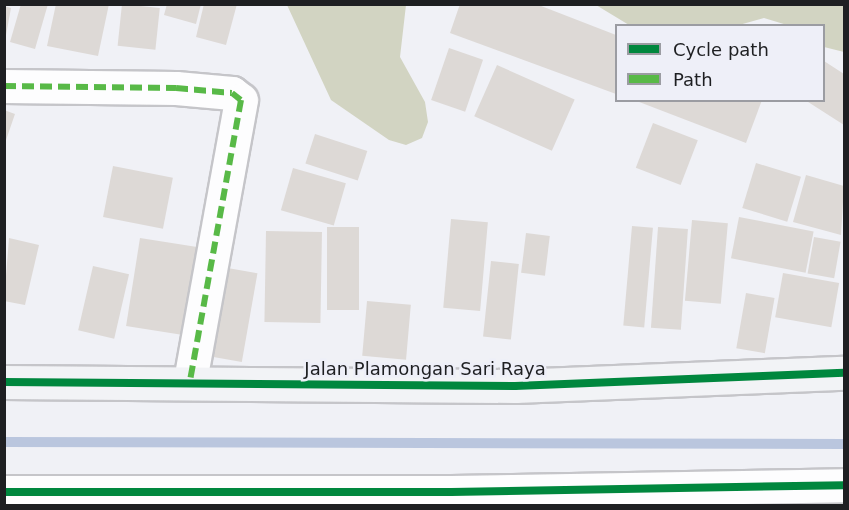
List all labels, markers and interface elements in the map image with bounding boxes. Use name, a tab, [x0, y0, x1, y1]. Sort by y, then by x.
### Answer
legend	[615, 24, 825, 102]
text: Cycle path	[673, 39, 769, 60]
text: Path	[673, 69, 713, 90]
street label: Jalan Plamongan Sari Raya	[304, 358, 546, 380]

